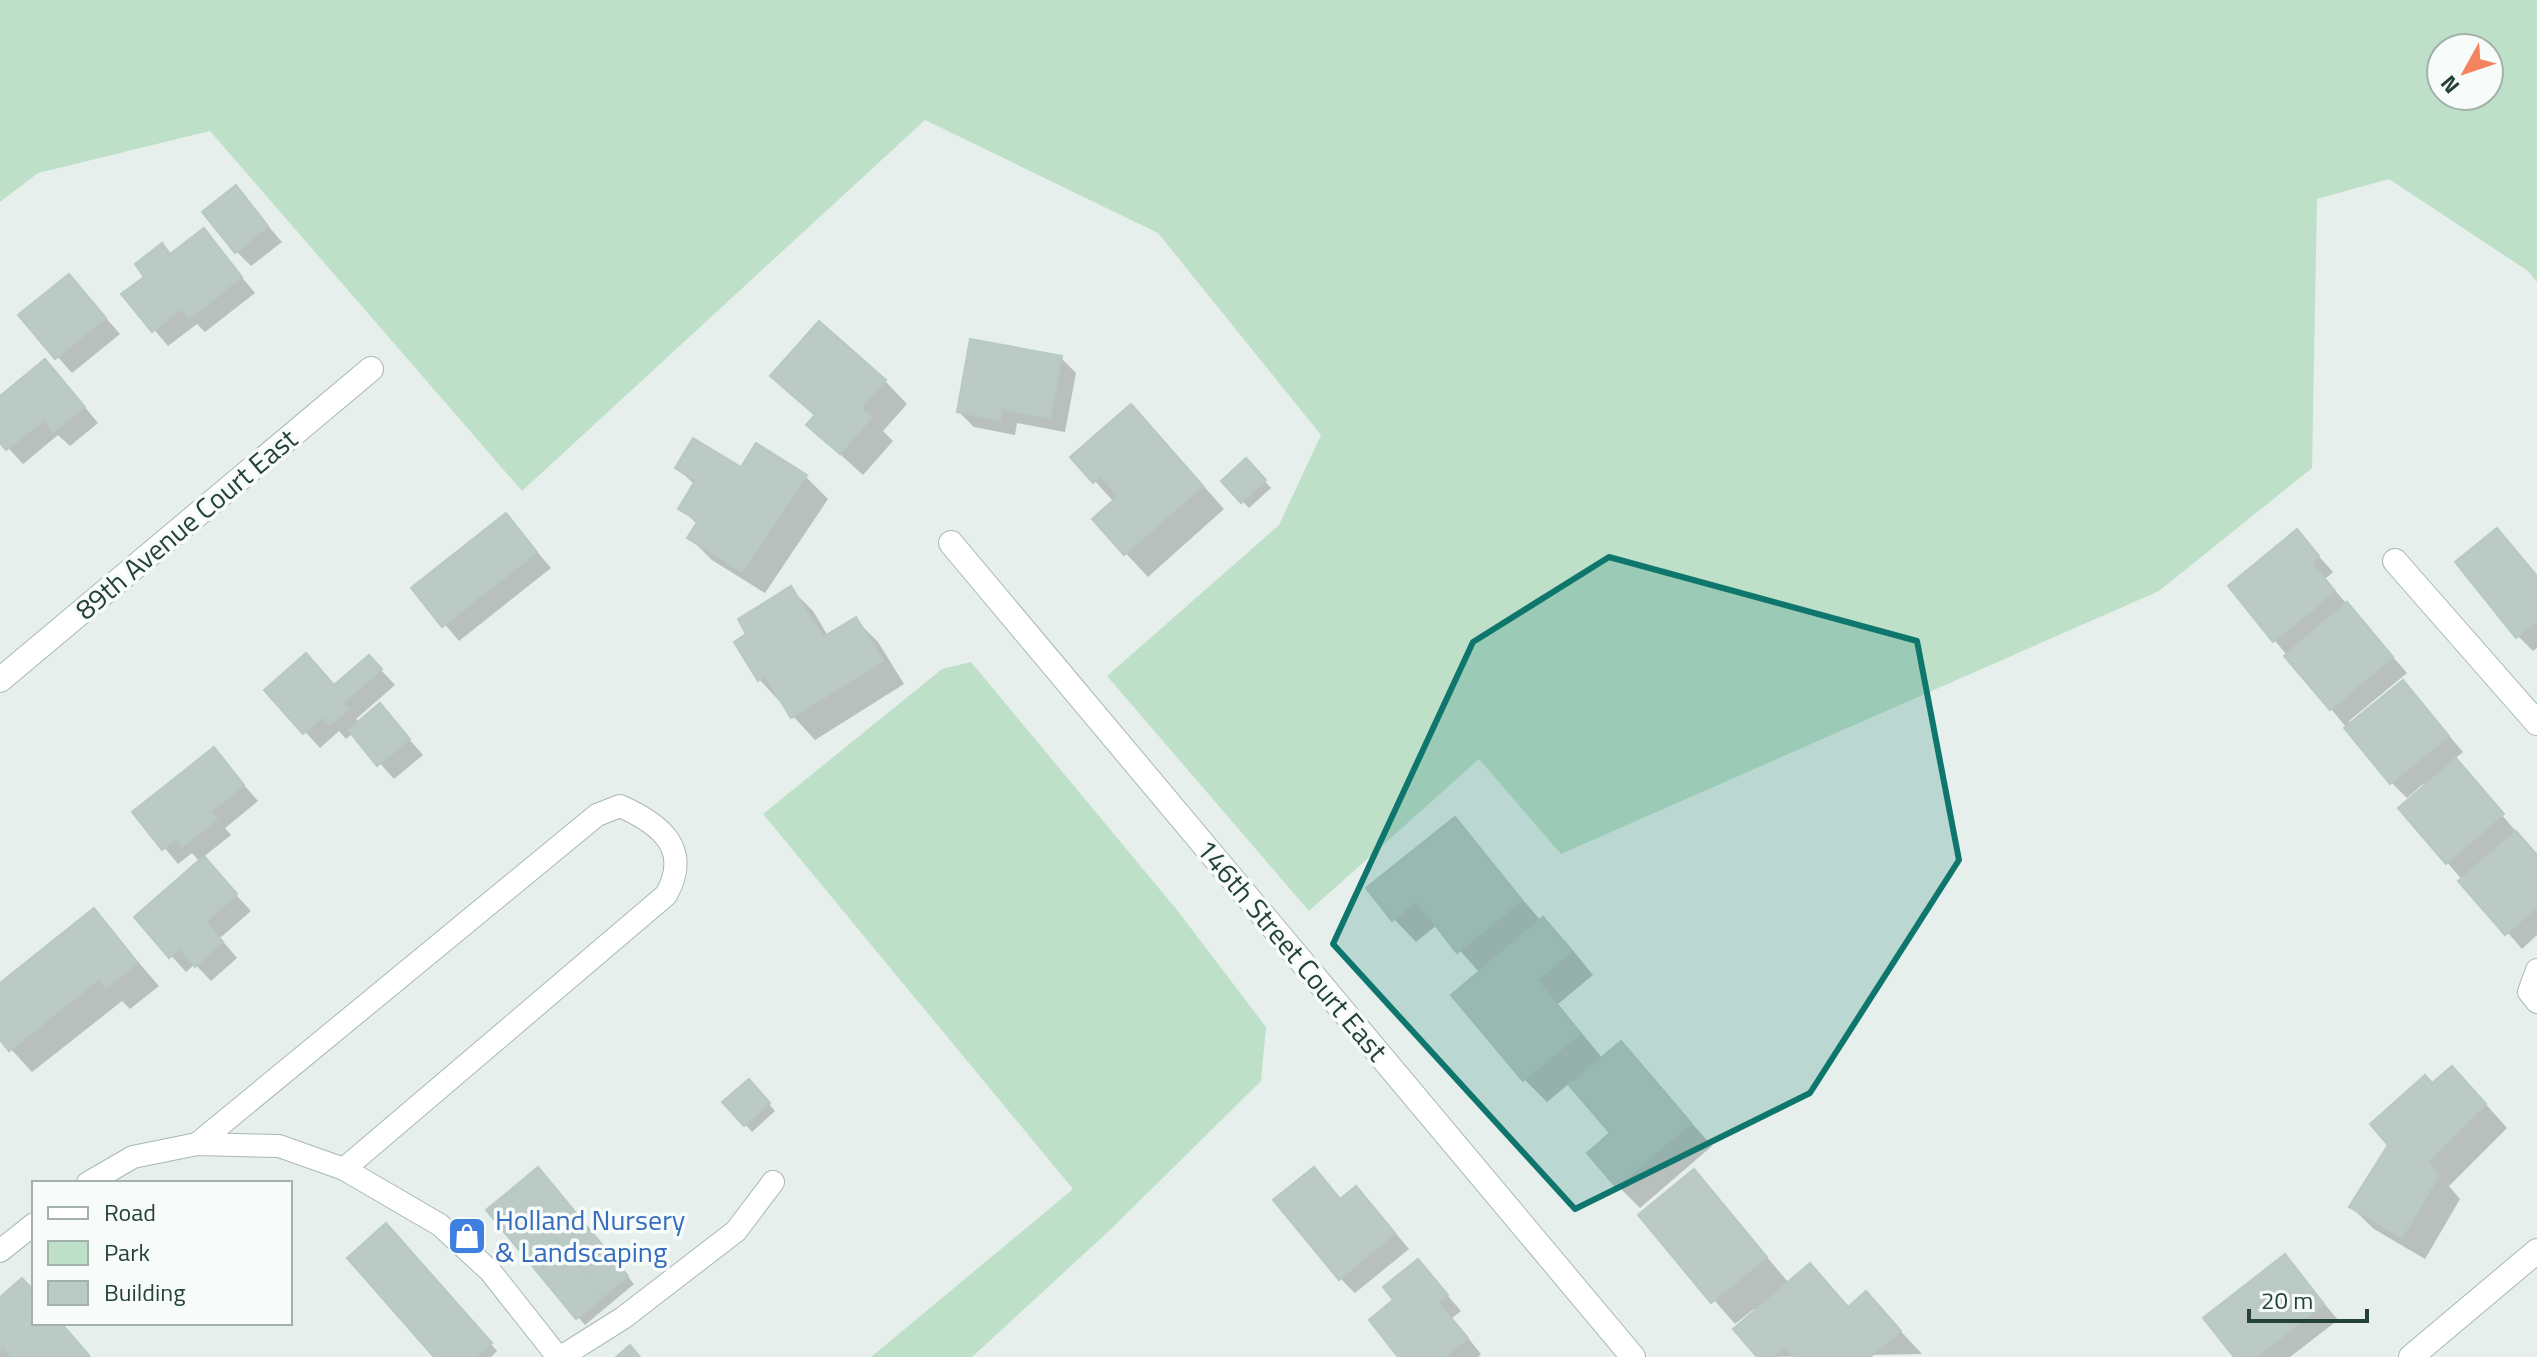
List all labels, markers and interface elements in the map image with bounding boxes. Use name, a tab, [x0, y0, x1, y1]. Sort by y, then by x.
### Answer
north arrow	[2425, 32, 2505, 112]
text: N	[2432, 68, 2468, 102]
street label: 89th Avenue Court East	[65, 417, 306, 630]
street label: 146th Street Court East	[1186, 829, 1399, 1071]
legend	[32, 1181, 292, 1325]
text: Road	[104, 1194, 156, 1230]
place label: Holland Nursery & Landscaping	[495, 1198, 685, 1273]
shop icon: Holland Nursery & Landscaping	[446, 1215, 488, 1257]
text: Park	[104, 1234, 150, 1270]
scale bar	[2249, 1273, 2367, 1323]
text: Building	[104, 1274, 186, 1310]
text: 20 m	[2261, 1282, 2313, 1318]

